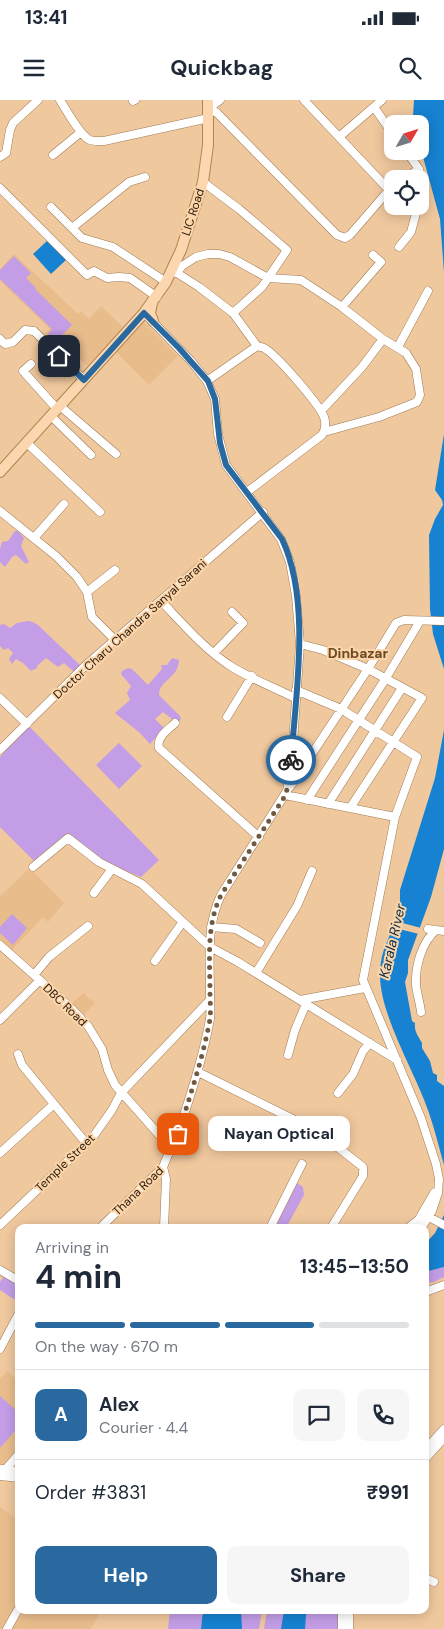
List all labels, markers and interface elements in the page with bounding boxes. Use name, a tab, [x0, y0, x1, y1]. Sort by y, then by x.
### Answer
text: 13:41	[25, 5, 67, 30]
text: Quickbag	[170, 53, 274, 82]
icon: menu	[20, 54, 48, 82]
icon: search	[396, 54, 424, 82]
north arrow	[384, 115, 429, 160]
map controls	[384, 115, 429, 215]
button: locate	[384, 170, 429, 215]
street label: LIC Road	[178, 186, 208, 238]
pin	[38, 335, 80, 377]
icon: home	[45, 342, 73, 370]
street label: Doctor Charu Chandra Sanyal Sarani	[50, 556, 210, 702]
district label: Dinbazar	[328, 644, 389, 662]
courier	[266, 735, 316, 785]
icon: bike	[277, 746, 305, 774]
water label: Karala River	[375, 901, 409, 980]
street label: DBC Road	[40, 980, 90, 1030]
pin	[157, 1113, 199, 1155]
callout: Nayan Optical	[208, 1116, 350, 1152]
icon: bag	[164, 1120, 192, 1148]
text: Nayan Optical	[224, 1123, 334, 1144]
street label: Temple Street	[32, 1130, 99, 1196]
street label: Thana Road	[109, 1163, 167, 1219]
text: Arriving in	[35, 1237, 109, 1258]
text: 13:45–13:50	[300, 1254, 409, 1279]
text: 4 min	[35, 1256, 122, 1298]
text: On the way · 670 m	[35, 1336, 178, 1357]
button: chat	[293, 1389, 345, 1441]
button: phone	[357, 1389, 409, 1441]
text: Alex	[99, 1392, 139, 1417]
text: A	[54, 1402, 68, 1427]
text: Courier · 4.4	[99, 1417, 188, 1438]
text: Order #3831	[35, 1480, 146, 1505]
text: ₹991	[366, 1480, 409, 1505]
button: Help	[35, 1546, 217, 1604]
button: Share	[227, 1546, 409, 1604]

